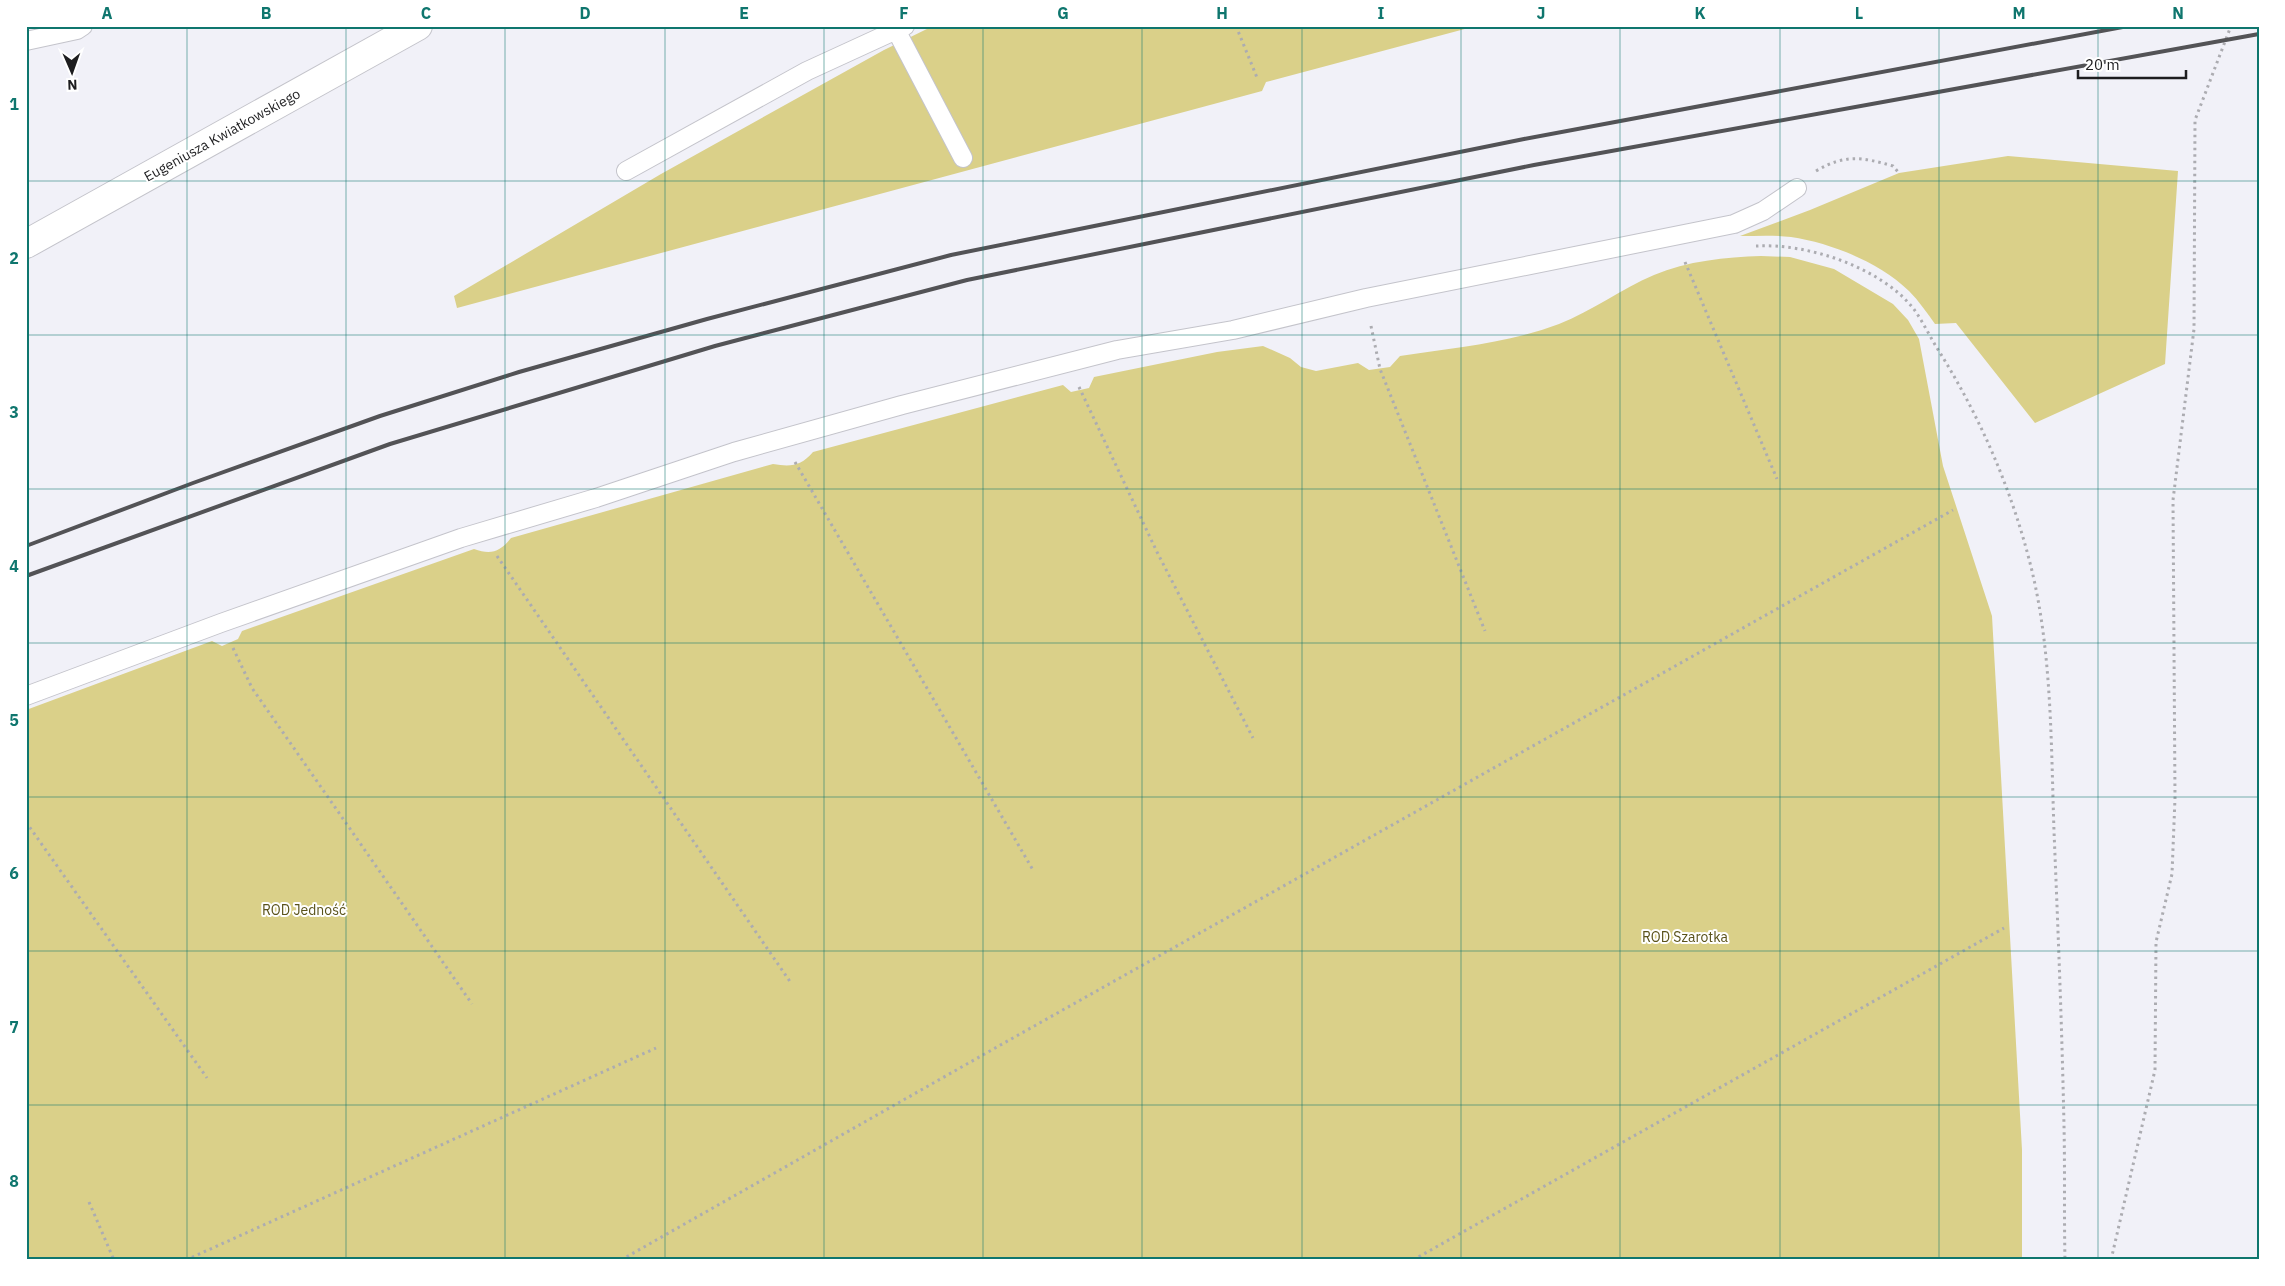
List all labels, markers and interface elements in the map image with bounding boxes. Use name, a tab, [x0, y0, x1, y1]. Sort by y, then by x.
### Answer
text: A	[102, 3, 113, 23]
text: B	[261, 3, 272, 23]
text: C	[421, 3, 431, 23]
text: D	[579, 3, 591, 23]
text: E	[739, 3, 749, 23]
text: F	[899, 3, 909, 23]
text: G	[1057, 3, 1069, 23]
text: H	[1216, 3, 1228, 23]
text: I	[1378, 3, 1385, 23]
text: J	[1537, 3, 1545, 23]
text: K	[1694, 3, 1706, 23]
text: L	[1855, 3, 1863, 23]
text: M	[2012, 3, 2026, 23]
text: N	[2172, 3, 2184, 23]
north arrow	[48, 48, 98, 98]
scale bar	[2078, 48, 2185, 80]
text: 20 m	[2085, 55, 2120, 74]
text: N	[67, 76, 78, 94]
street label: Eugeniusza Kwiatkowskiego	[141, 84, 303, 186]
text: 1	[9, 94, 19, 114]
text: 2	[9, 248, 19, 268]
text: 3	[9, 402, 19, 422]
text: 4	[9, 556, 19, 576]
text: 5	[9, 710, 19, 730]
text: 6	[9, 863, 19, 883]
park label: ROD Jedność	[262, 901, 346, 919]
park label: ROD Szarotka	[1642, 928, 1729, 946]
text: 7	[9, 1017, 19, 1037]
text: 8	[9, 1171, 19, 1191]

